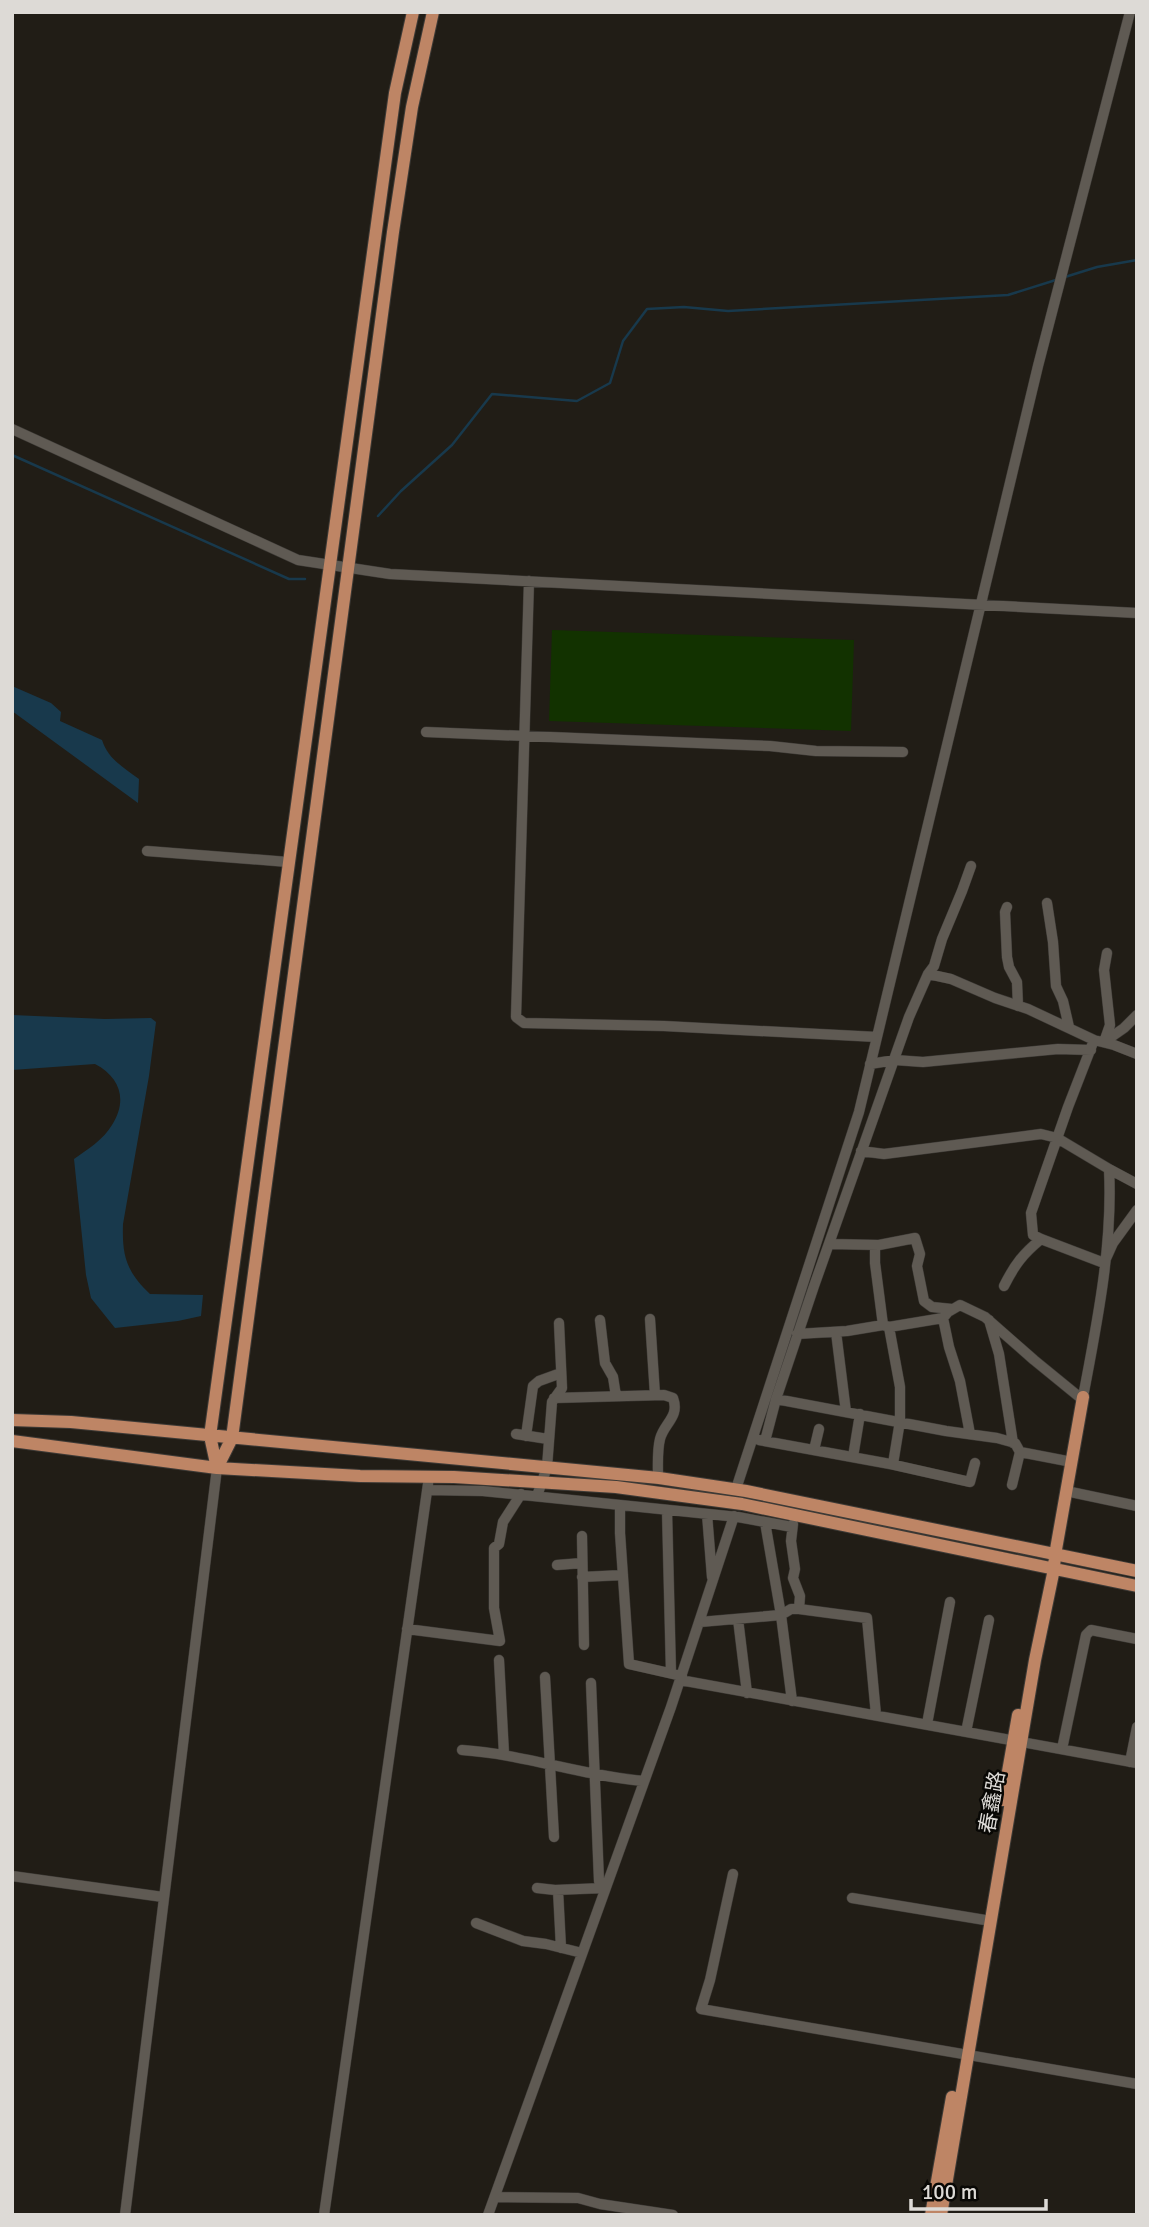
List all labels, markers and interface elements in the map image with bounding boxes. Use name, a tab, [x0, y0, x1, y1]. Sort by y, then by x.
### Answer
street label: 春鑫路	[974, 1769, 1010, 1835]
scale bar	[911, 2168, 1046, 2212]
text: 100 m	[922, 2179, 977, 2205]

